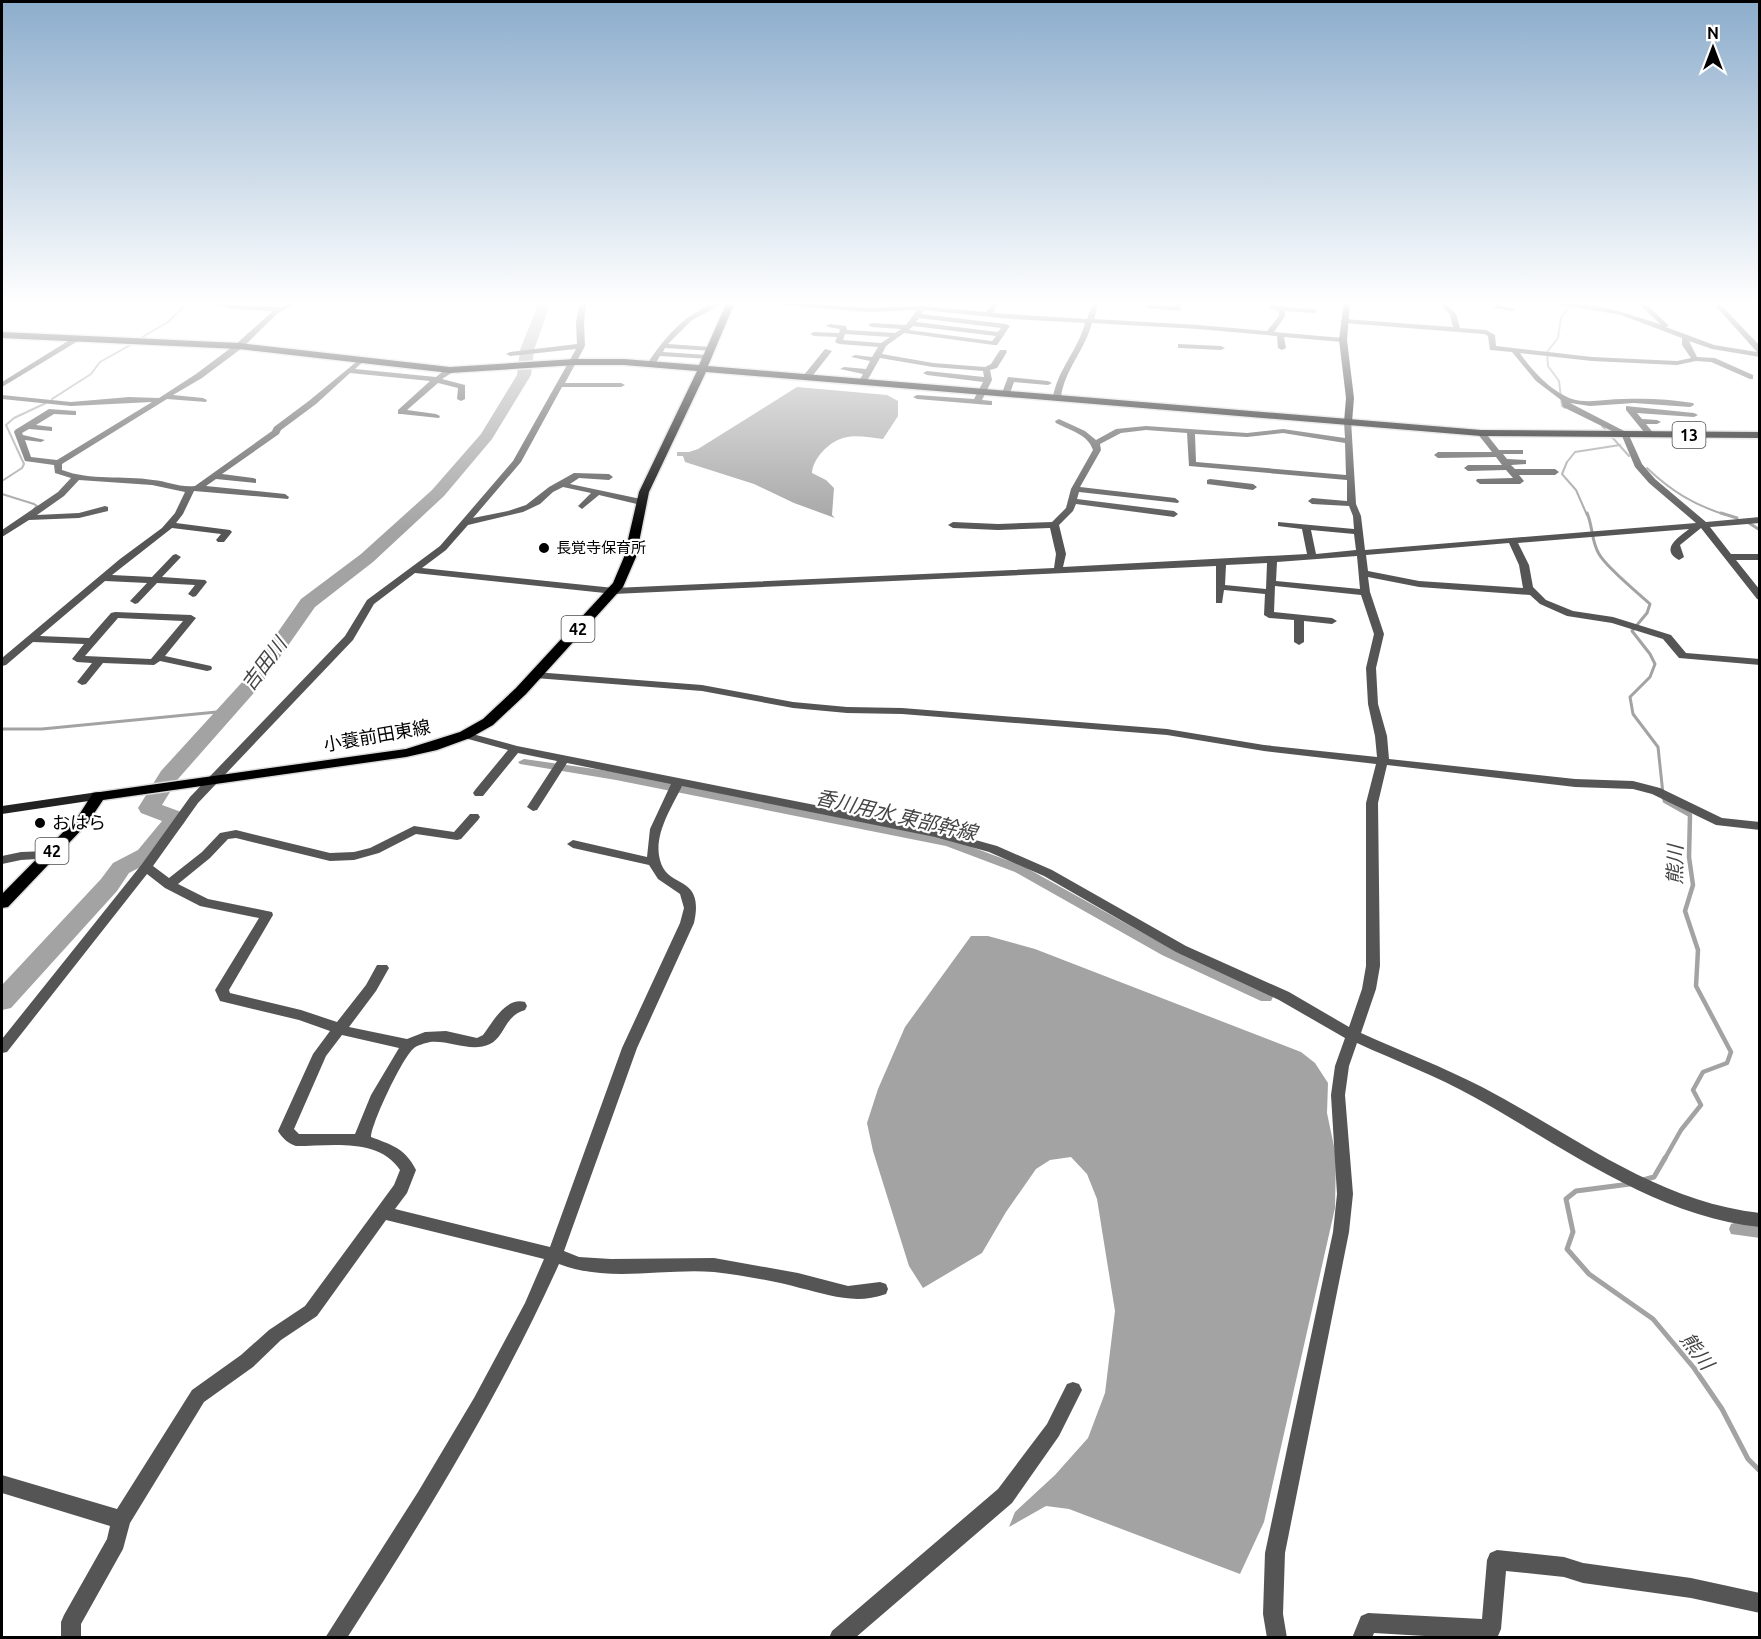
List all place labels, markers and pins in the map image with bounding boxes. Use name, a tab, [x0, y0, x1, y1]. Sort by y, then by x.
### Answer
place label: 長覚寺保育所	[556, 539, 646, 556]
marker: 長覚寺保育所	[537, 541, 551, 555]
place label: おはら	[52, 812, 106, 832]
marker: おはら	[33, 816, 47, 830]

